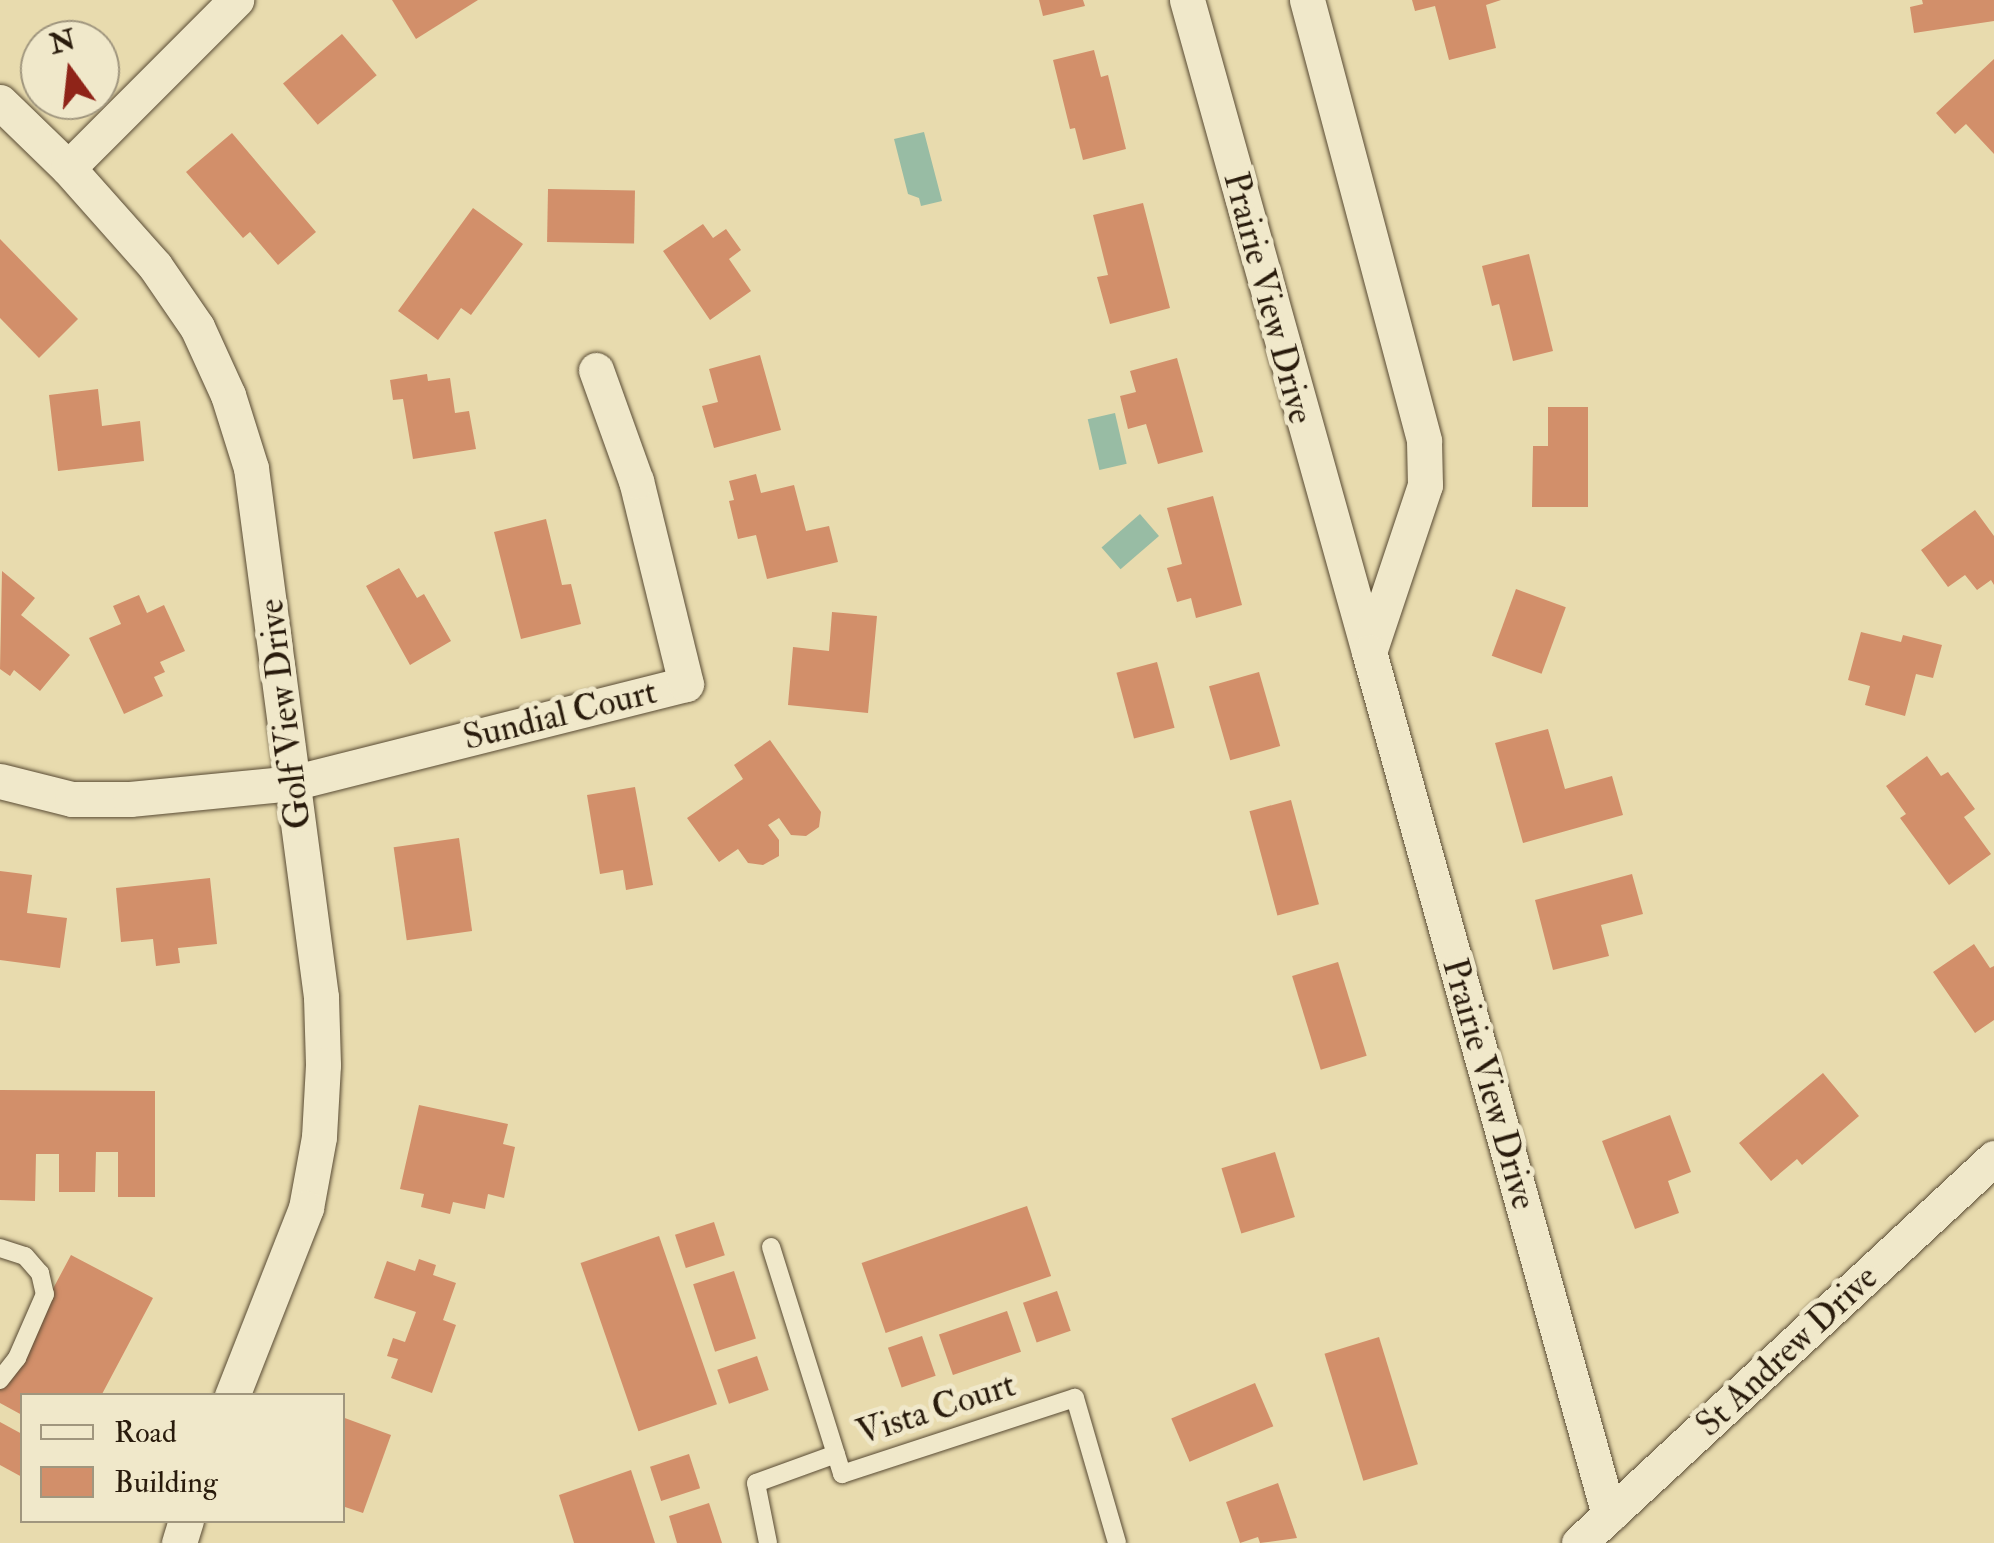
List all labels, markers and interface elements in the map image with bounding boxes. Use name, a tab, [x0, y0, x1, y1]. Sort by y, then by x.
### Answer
north arrow	[20, 20, 120, 120]
text: N	[46, 22, 79, 63]
street label: Prairie View Drive	[1214, 168, 1322, 428]
street label: Golf View Drive	[250, 597, 320, 831]
street label: Sundial Court	[459, 671, 661, 759]
street label: Prairie View Drive	[1433, 954, 1545, 1214]
street label: St Andrew Drive	[1688, 1256, 1886, 1446]
street label: Vista Court	[852, 1364, 1020, 1454]
legend	[20, 1393, 345, 1523]
text: Road	[114, 1414, 177, 1451]
text: Building	[114, 1464, 218, 1501]

